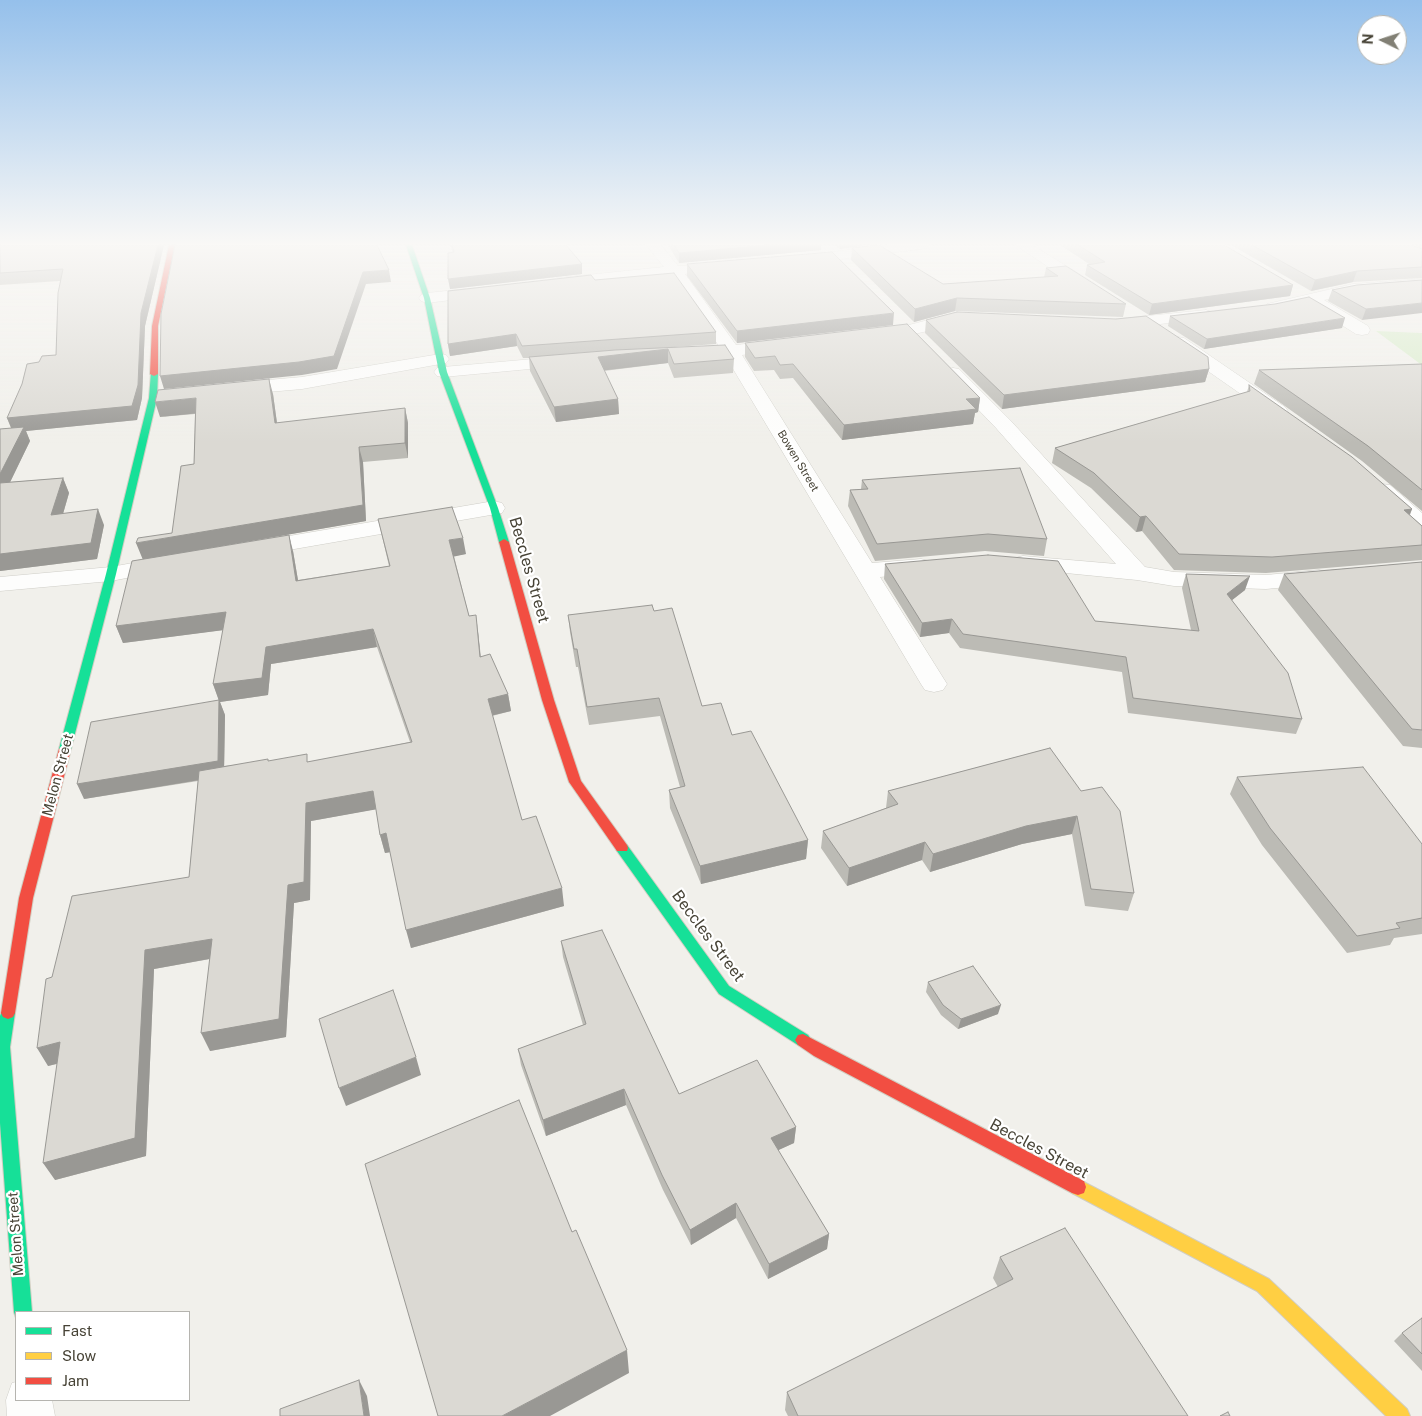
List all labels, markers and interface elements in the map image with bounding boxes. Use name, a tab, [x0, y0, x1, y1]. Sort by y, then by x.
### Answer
north arrow	[1357, 15, 1407, 65]
text: N	[1360, 33, 1376, 45]
street label: Bowen Street	[774, 428, 822, 494]
street label: Beccles Street	[505, 515, 553, 625]
street label: Melon Street	[39, 732, 77, 818]
street label: Beccles Street	[667, 887, 749, 985]
street label: Beccles Street	[986, 1115, 1092, 1183]
street label: Melon Street	[5, 1191, 27, 1277]
legend	[15, 1311, 190, 1401]
text: Fast	[62, 1322, 92, 1339]
text: Slow	[62, 1347, 96, 1364]
text: Jam	[62, 1372, 89, 1389]

